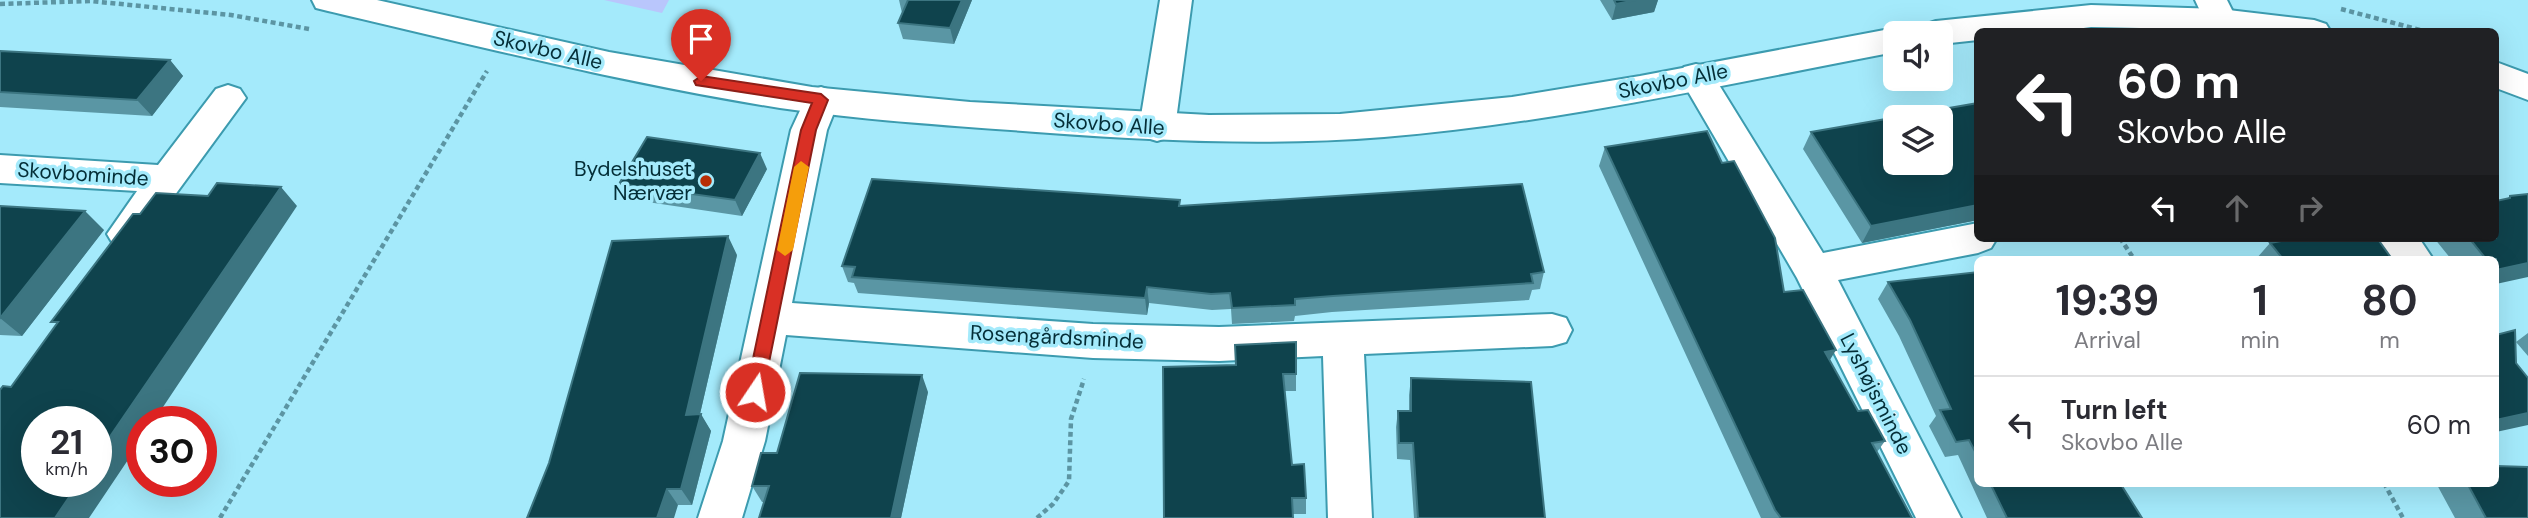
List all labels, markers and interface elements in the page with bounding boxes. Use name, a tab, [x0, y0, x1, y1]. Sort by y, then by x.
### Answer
pin	[671, 9, 731, 81]
icon: arrive	[682, 20, 720, 58]
map controls	[1883, 21, 1953, 175]
button: sound	[1883, 21, 1953, 91]
street label: Skovbo Alle	[491, 24, 605, 76]
text: 60 m	[2117, 49, 2240, 113]
icon: left	[2002, 56, 2093, 147]
street label: Skovbo Alle	[1616, 57, 1730, 105]
button: layers	[1883, 105, 1953, 175]
street label: Skovbo Alle	[1052, 106, 1166, 142]
text: Skovbo Alle	[2117, 111, 2287, 153]
street label: Skovbominde	[16, 155, 150, 193]
place label: Bydelshuset Nærvær	[574, 155, 692, 207]
marker: Bydelshuset Nærvær	[698, 173, 714, 189]
icon: left	[2145, 189, 2183, 227]
icon: ahead	[2218, 189, 2256, 227]
icon: right	[2291, 189, 2329, 227]
text: 19:39	[2055, 273, 2159, 328]
text: 1	[2253, 273, 2268, 328]
text: 80	[2361, 273, 2417, 328]
street label: Rosengårdsminde	[969, 318, 1145, 356]
text: Arrival	[2074, 325, 2141, 355]
text: min	[2241, 325, 2280, 355]
text: m	[2379, 325, 2400, 355]
street label: Lyshøjsminde	[1833, 329, 1919, 459]
position arrow	[718, 355, 792, 429]
text: Turn left	[2061, 393, 2168, 427]
speed limit sign: 30	[126, 406, 217, 497]
icon: left	[2002, 406, 2040, 444]
text: 60 m	[2407, 408, 2471, 442]
text: 21	[50, 419, 83, 465]
text: Skovbo Alle	[2061, 427, 2183, 457]
text: km/h	[45, 457, 88, 481]

